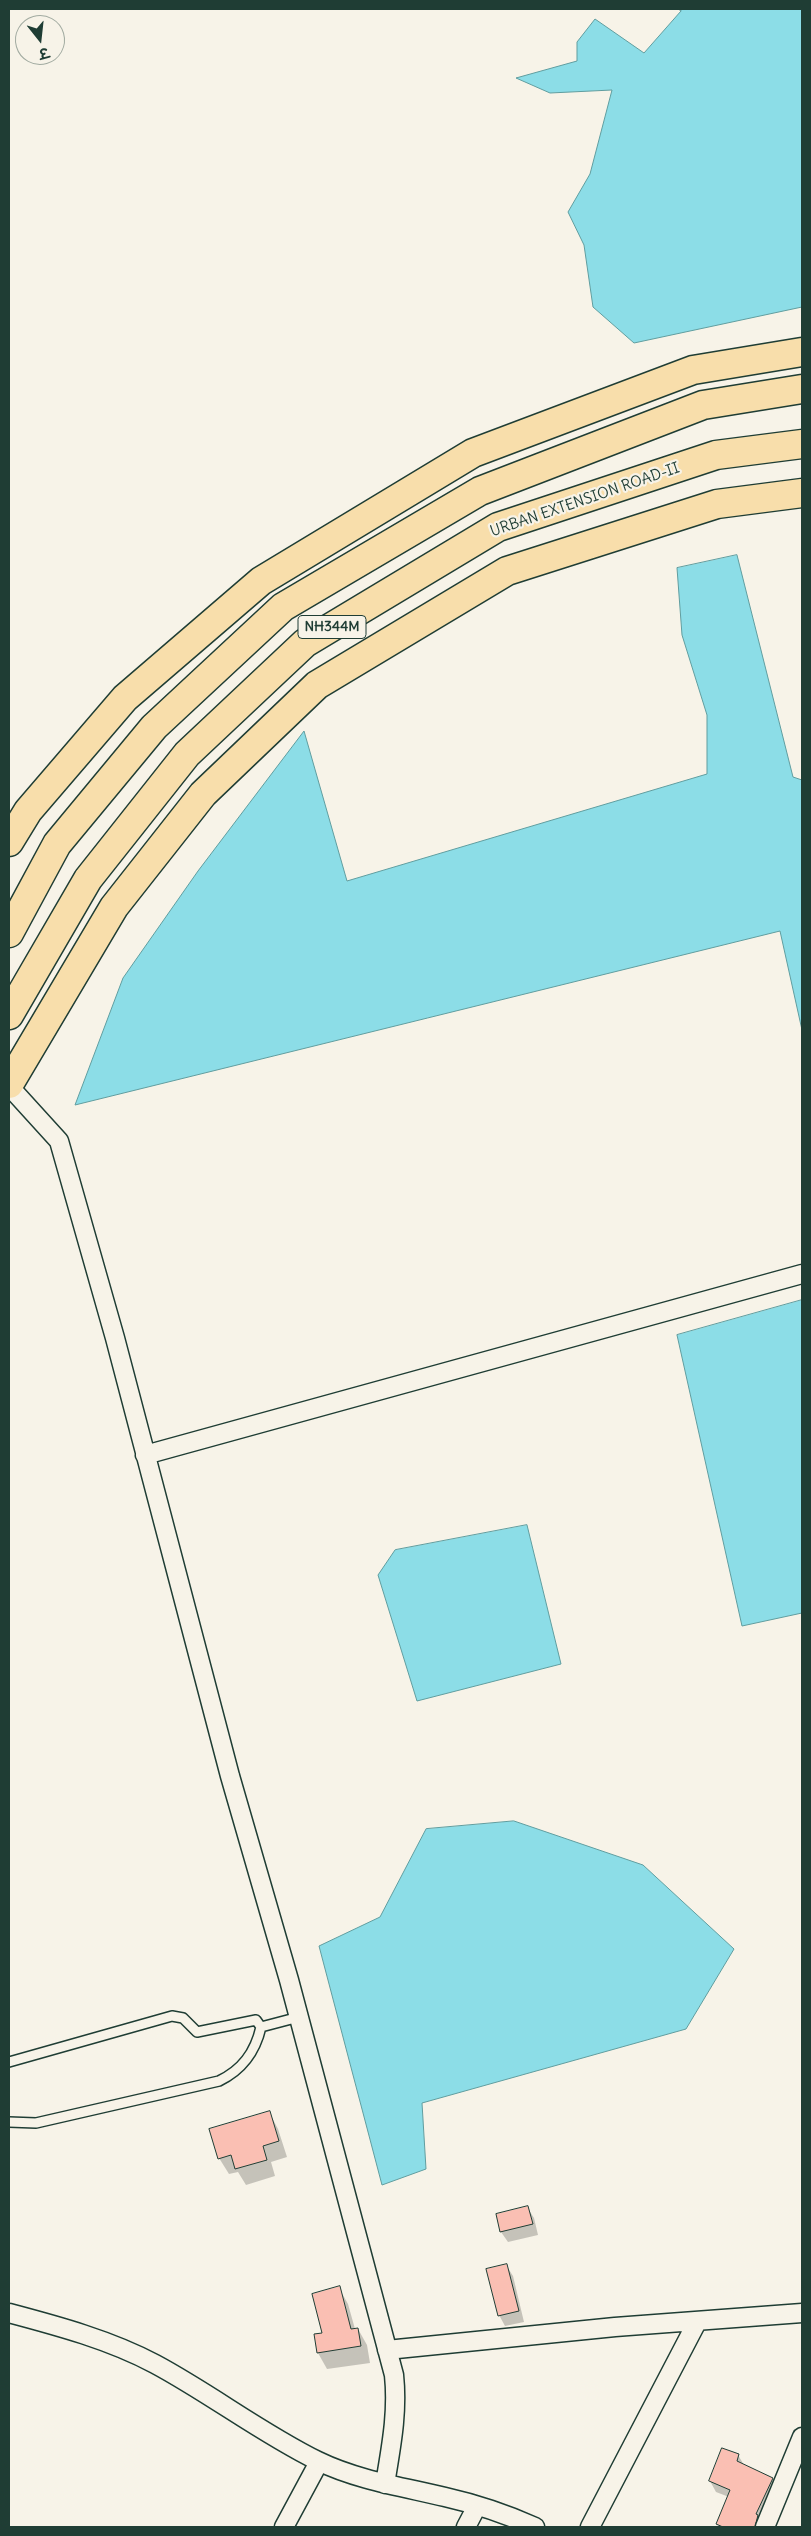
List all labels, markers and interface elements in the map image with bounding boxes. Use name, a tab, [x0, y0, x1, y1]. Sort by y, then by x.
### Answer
north arrow	[15, 15, 65, 65]
text: उ	[37, 44, 51, 63]
street label: URBAN EXTENSION ROAD-II	[488, 459, 682, 541]
road number: NH344M	[298, 616, 366, 638]

